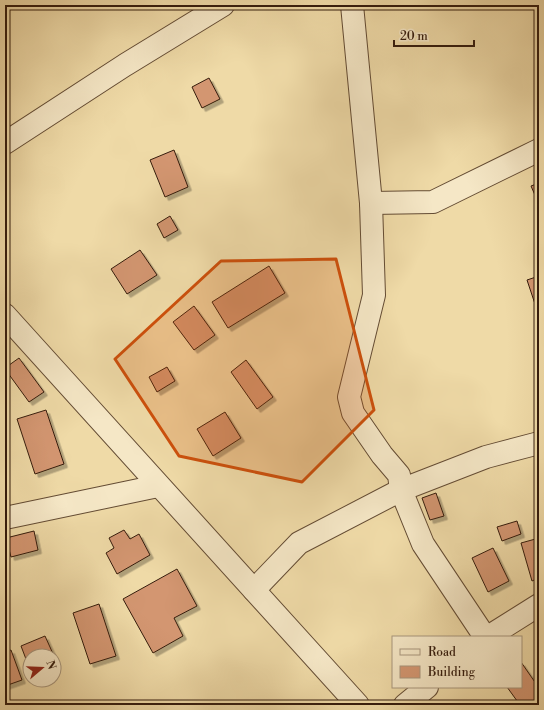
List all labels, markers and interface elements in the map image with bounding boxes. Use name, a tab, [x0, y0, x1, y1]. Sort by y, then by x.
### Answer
scale bar	[394, 22, 474, 48]
text: 20 m	[400, 29, 428, 44]
legend	[392, 636, 522, 688]
text: Road	[428, 645, 456, 660]
north arrow	[22, 648, 62, 688]
text: N	[42, 659, 59, 672]
text: Building	[427, 665, 476, 680]

